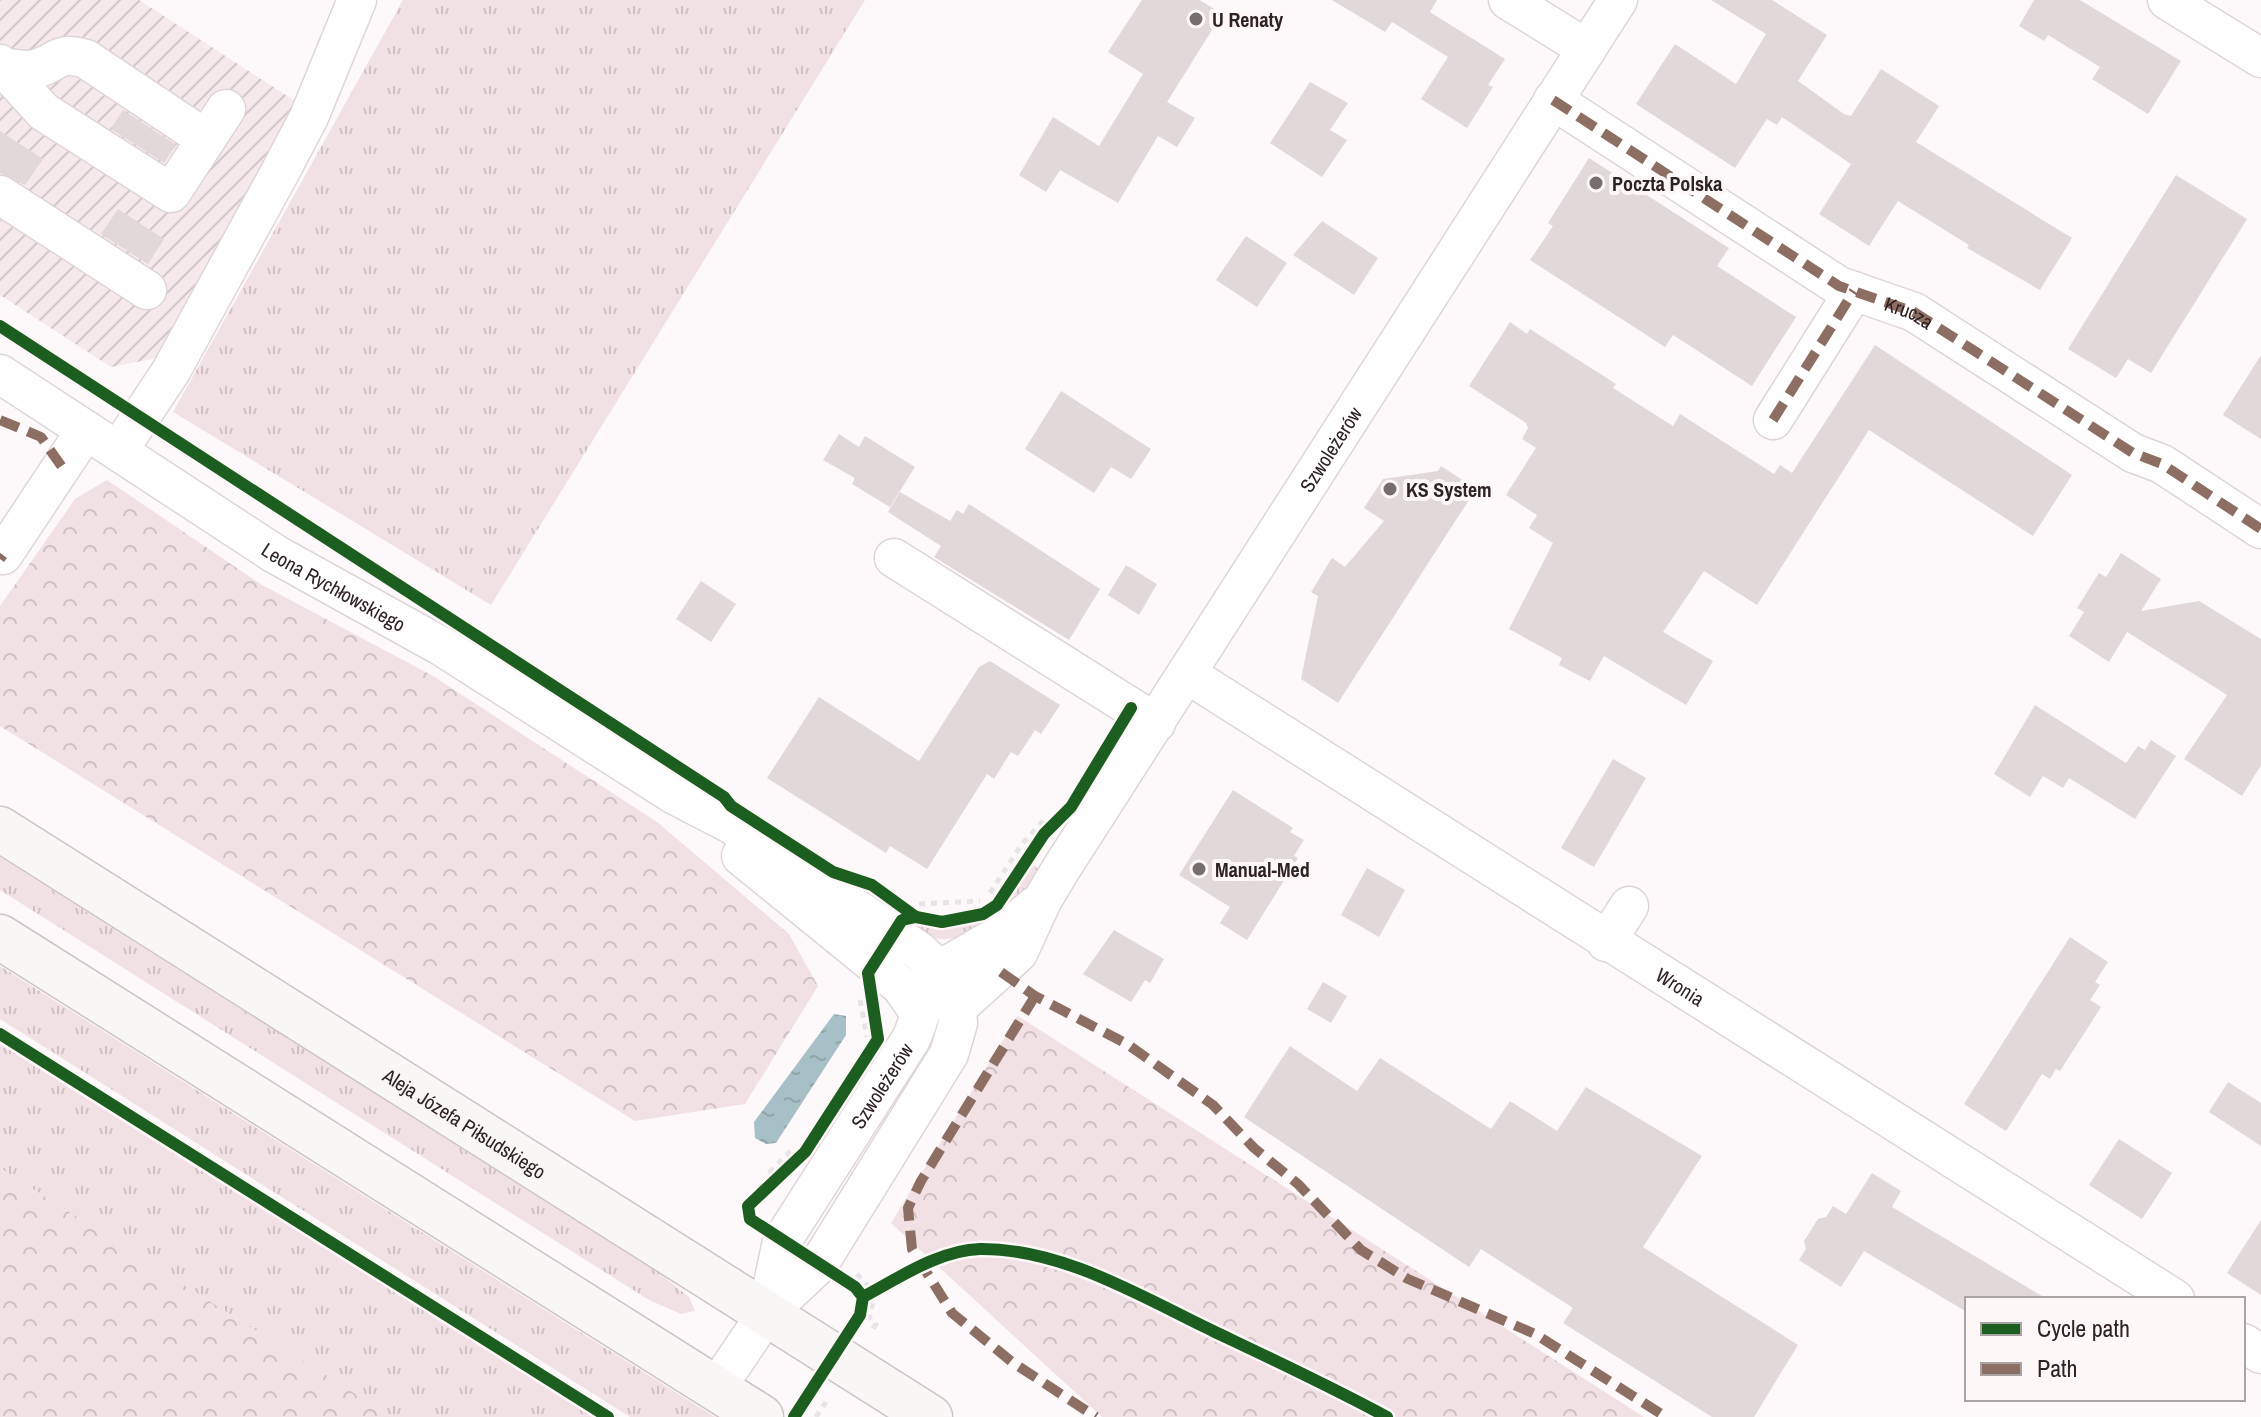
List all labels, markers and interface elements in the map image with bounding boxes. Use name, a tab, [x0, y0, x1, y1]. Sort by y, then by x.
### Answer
place label: U Renaty	[1212, 6, 1284, 33]
marker: U Renaty	[1187, 10, 1205, 28]
place label: Poczta Polska	[1612, 170, 1722, 197]
marker: Poczta Polska	[1587, 174, 1605, 192]
street label: Krucza	[1881, 289, 1939, 335]
street label: Szwoleżerów	[1293, 401, 1368, 497]
place label: KS System	[1406, 476, 1492, 503]
marker: KS System	[1381, 480, 1399, 498]
street label: Leona Rychłowskiego	[257, 536, 411, 637]
place label: Manual-Med	[1215, 856, 1310, 883]
marker: Manual-Med	[1190, 860, 1208, 878]
street label: Wronia	[1651, 961, 1710, 1012]
street label: Szwoleżerów	[844, 1037, 919, 1134]
street label: Aleja Józefa Piłsudskiego	[377, 1061, 552, 1185]
legend	[1965, 1297, 2245, 1401]
text: Cycle path	[2037, 1312, 2130, 1344]
text: Path	[2037, 1352, 2078, 1384]

